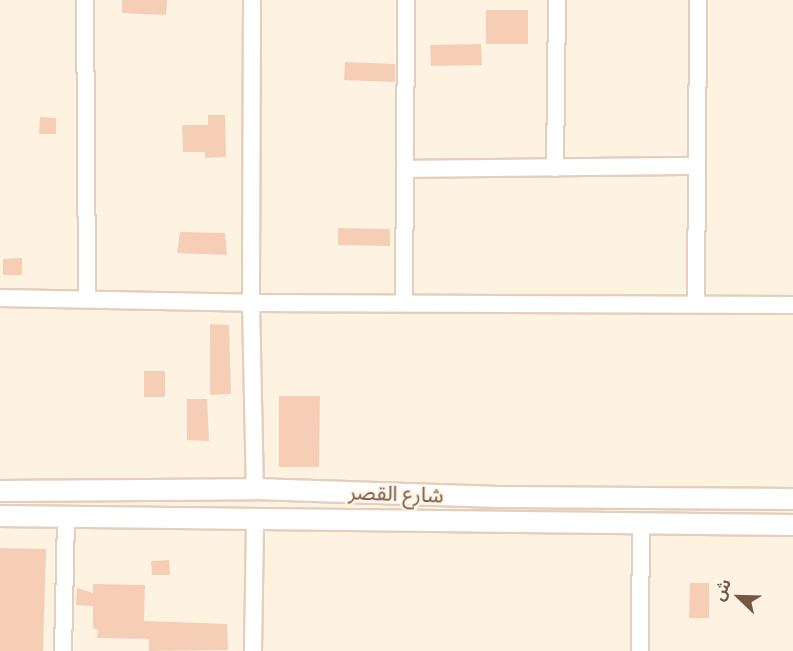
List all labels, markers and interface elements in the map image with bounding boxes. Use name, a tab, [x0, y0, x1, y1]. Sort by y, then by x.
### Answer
street label: شارع القصر	[348, 480, 444, 508]
north arrow	[709, 567, 769, 627]
text: ش	[709, 576, 735, 604]

